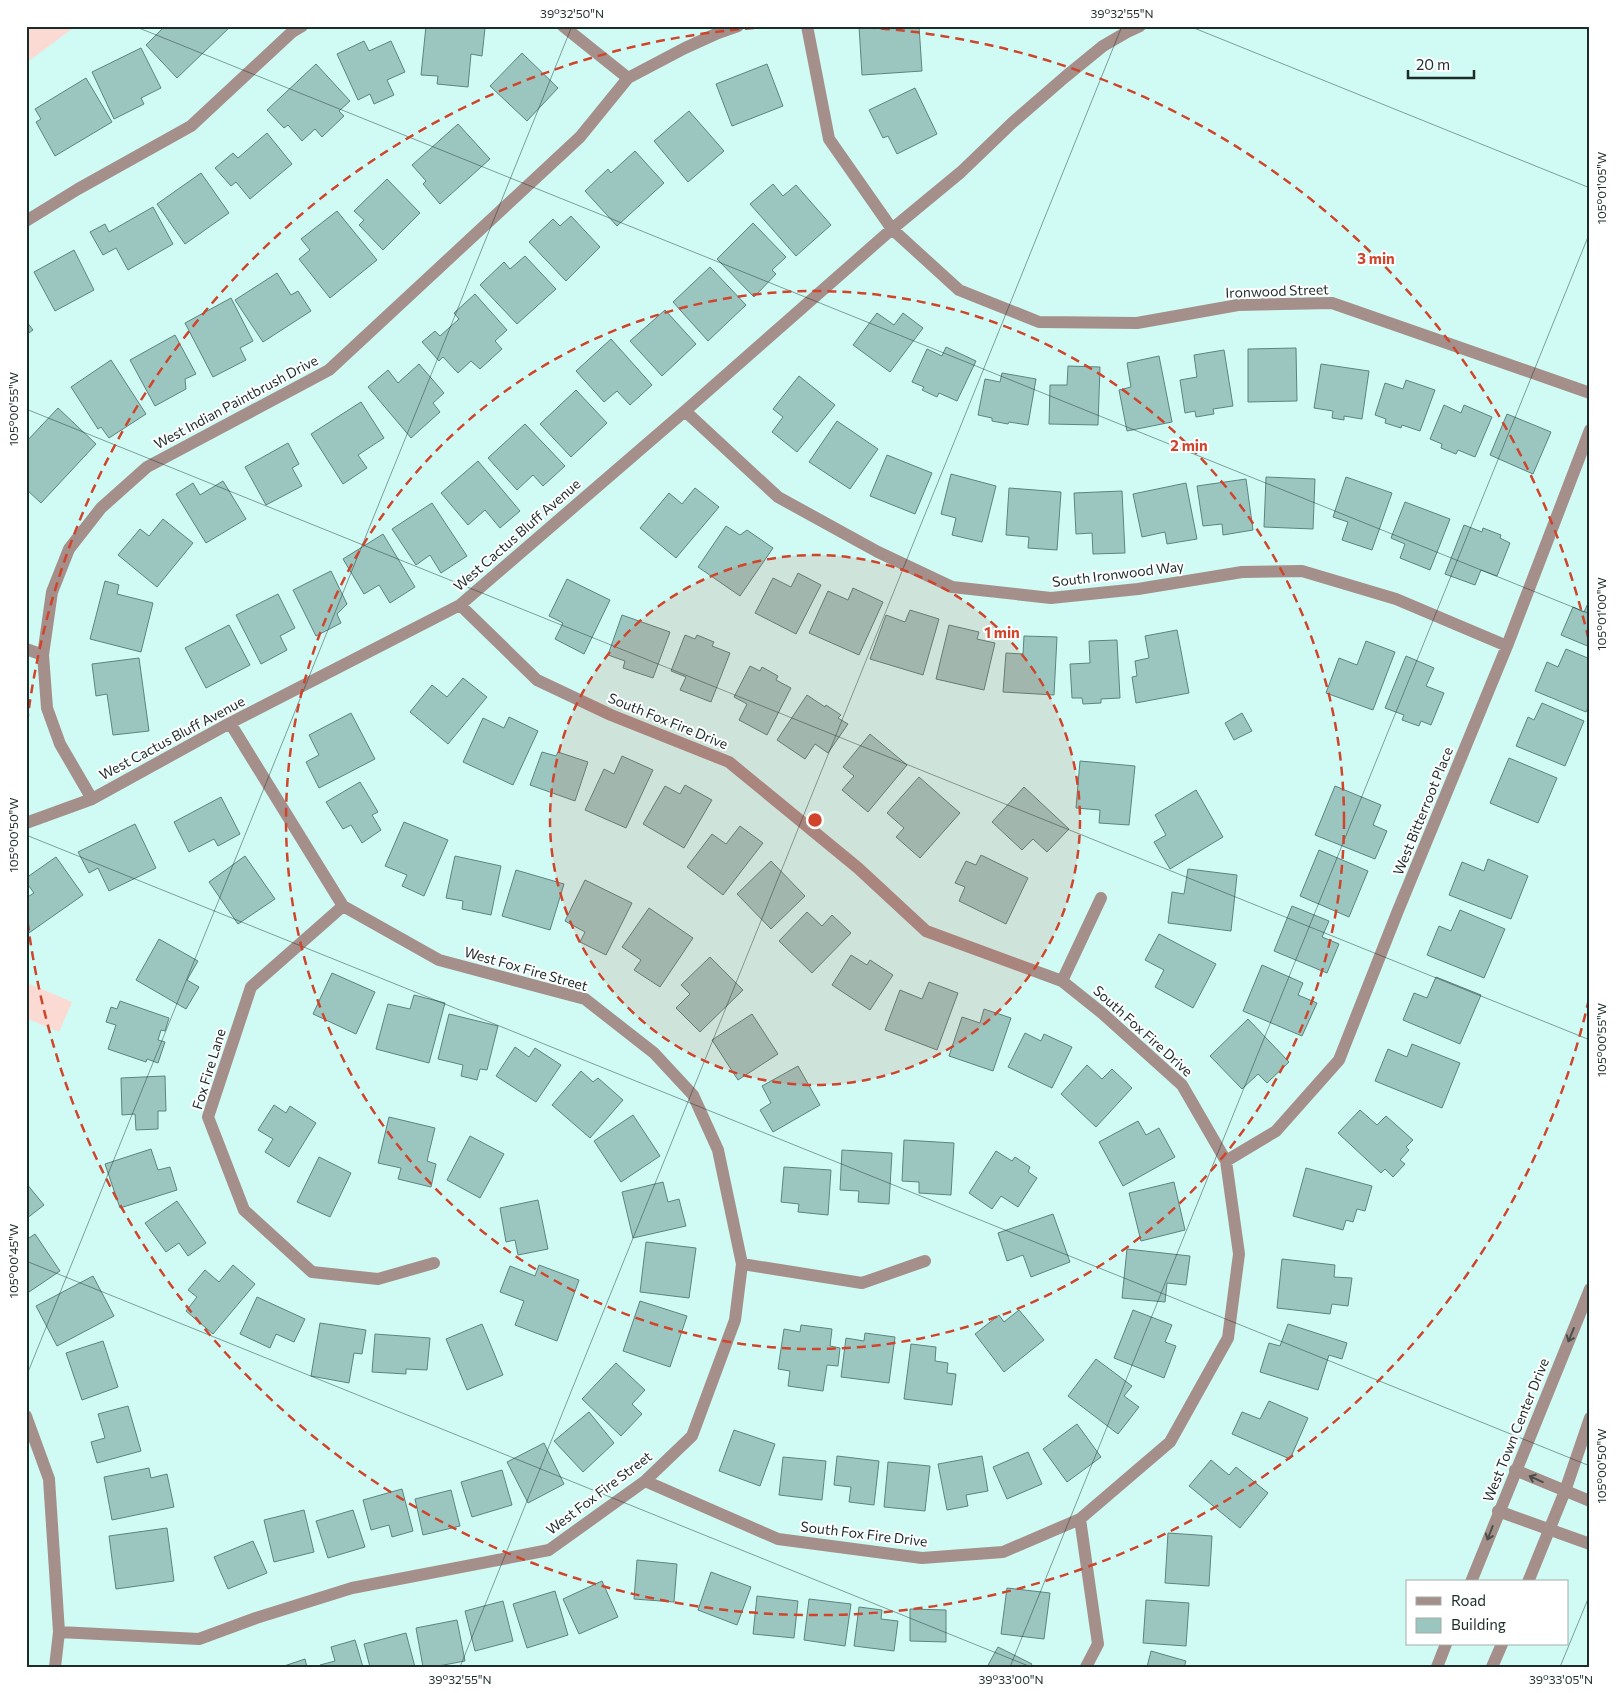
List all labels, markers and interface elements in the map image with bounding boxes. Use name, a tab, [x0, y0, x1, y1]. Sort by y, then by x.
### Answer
text: 39°32'50"N	[540, 6, 604, 20]
text: 39°32'55"N	[1091, 6, 1153, 20]
scale bar	[1408, 48, 1475, 80]
text: 20 m	[1416, 55, 1450, 73]
text: 105°01'05"W	[1594, 152, 1608, 224]
text: 3 min	[1357, 249, 1395, 267]
street label: Ironwood Street	[1225, 280, 1329, 301]
street label: West Indian Paintbrush Drive	[151, 351, 321, 452]
text: 105°00'55"W	[6, 372, 20, 446]
text: 2 min	[1170, 436, 1208, 454]
street label: West Cactus Bluff Avenue	[450, 475, 584, 594]
street label: South Ironwood Way	[1051, 557, 1185, 590]
text: 105°01'00"W	[1594, 577, 1608, 651]
text: 1 min	[984, 623, 1020, 641]
street label: South Fox Fire Drive	[606, 689, 731, 752]
street label: West Cactus Bluff Avenue	[96, 692, 247, 783]
street label: West Bitterroot Place	[1389, 744, 1456, 877]
text: 105°00'50"W	[6, 797, 20, 873]
centre of rings	[806, 811, 824, 829]
street label: West Fox Fire Street	[462, 943, 590, 994]
street label: South Fox Fire Drive	[1090, 982, 1196, 1080]
text: 105°00'55"W	[1594, 1003, 1608, 1077]
street label: Fox Fire Lane	[188, 1026, 229, 1111]
text: 105°00'45"W	[6, 1224, 20, 1298]
one-way arrow	[1566, 1327, 1575, 1342]
street label: West Town Center Drive	[1479, 1355, 1552, 1504]
text: 105°00'50"W	[1594, 1428, 1608, 1504]
street label: West Fox Fire Street	[542, 1447, 655, 1538]
one-way arrow	[1529, 1474, 1544, 1484]
street label: South Fox Fire Drive	[800, 1517, 928, 1550]
one-way arrow	[1484, 1526, 1493, 1541]
legend	[1406, 1580, 1568, 1646]
text: Road	[1451, 1591, 1486, 1609]
text: Building	[1451, 1615, 1506, 1633]
text: 39°32'55"N	[429, 1672, 491, 1686]
text: 39°33'00"N	[978, 1672, 1044, 1686]
text: 39°33'05"N	[1529, 1672, 1593, 1686]

